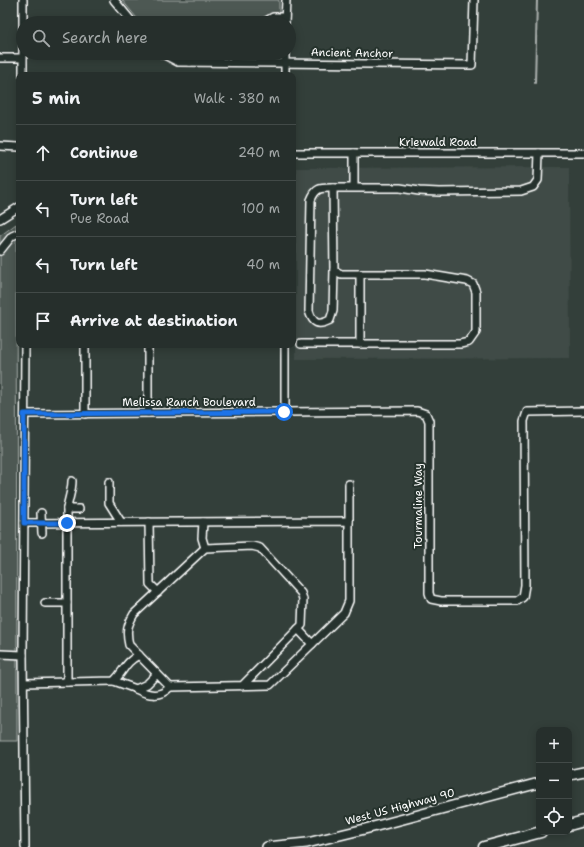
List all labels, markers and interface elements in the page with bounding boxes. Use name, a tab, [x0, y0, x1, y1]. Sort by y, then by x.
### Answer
search box	[16, 16, 296, 60]
icon: search	[30, 27, 52, 49]
text: Search here	[62, 28, 148, 48]
street label: Ancient Anchor	[311, 45, 393, 61]
text: 5 min	[32, 87, 80, 109]
text: Walk · 380 m	[194, 90, 280, 107]
street label: Kriewald Road	[399, 135, 477, 150]
icon: ahead	[32, 142, 54, 164]
text: Continue	[70, 143, 138, 163]
text: 240 m	[238, 144, 280, 161]
text: Turn left	[70, 190, 138, 210]
icon: left	[32, 198, 54, 220]
text: 100 m	[241, 200, 280, 217]
text: Pue Road	[70, 210, 129, 227]
icon: left	[32, 254, 54, 276]
text: Turn left	[70, 255, 138, 275]
text: 40 m	[246, 256, 280, 273]
icon: arrive	[32, 310, 54, 332]
text: Arrive at destination	[70, 311, 238, 331]
street label: Melissa Ranch Boulevard	[122, 395, 256, 410]
route start	[275, 403, 293, 421]
street label: Tourmaline Way	[411, 463, 426, 549]
route end	[58, 514, 76, 532]
map controls	[536, 727, 572, 835]
button: +	[536, 727, 572, 763]
button: −	[536, 763, 572, 799]
street label: West US Highway 90	[344, 785, 456, 829]
button: locate	[536, 799, 572, 835]

